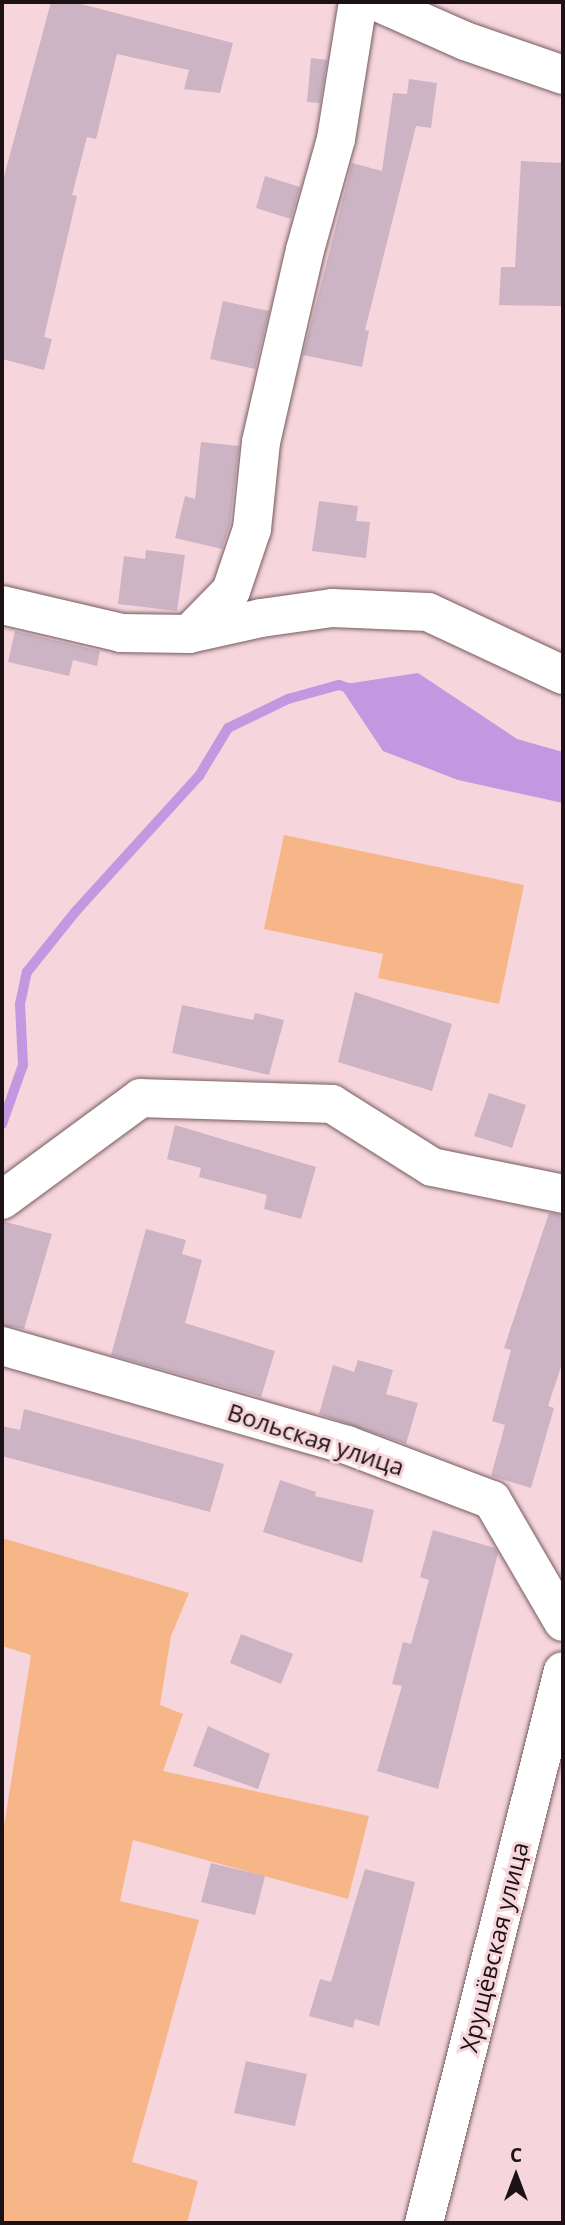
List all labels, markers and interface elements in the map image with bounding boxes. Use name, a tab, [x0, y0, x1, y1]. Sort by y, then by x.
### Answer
street label: Вольская улица	[224, 1397, 408, 1481]
street label: Хрущёвская улица	[454, 1839, 534, 2055]
north arrow	[481, 2141, 551, 2211]
text: С	[510, 2142, 522, 2168]

